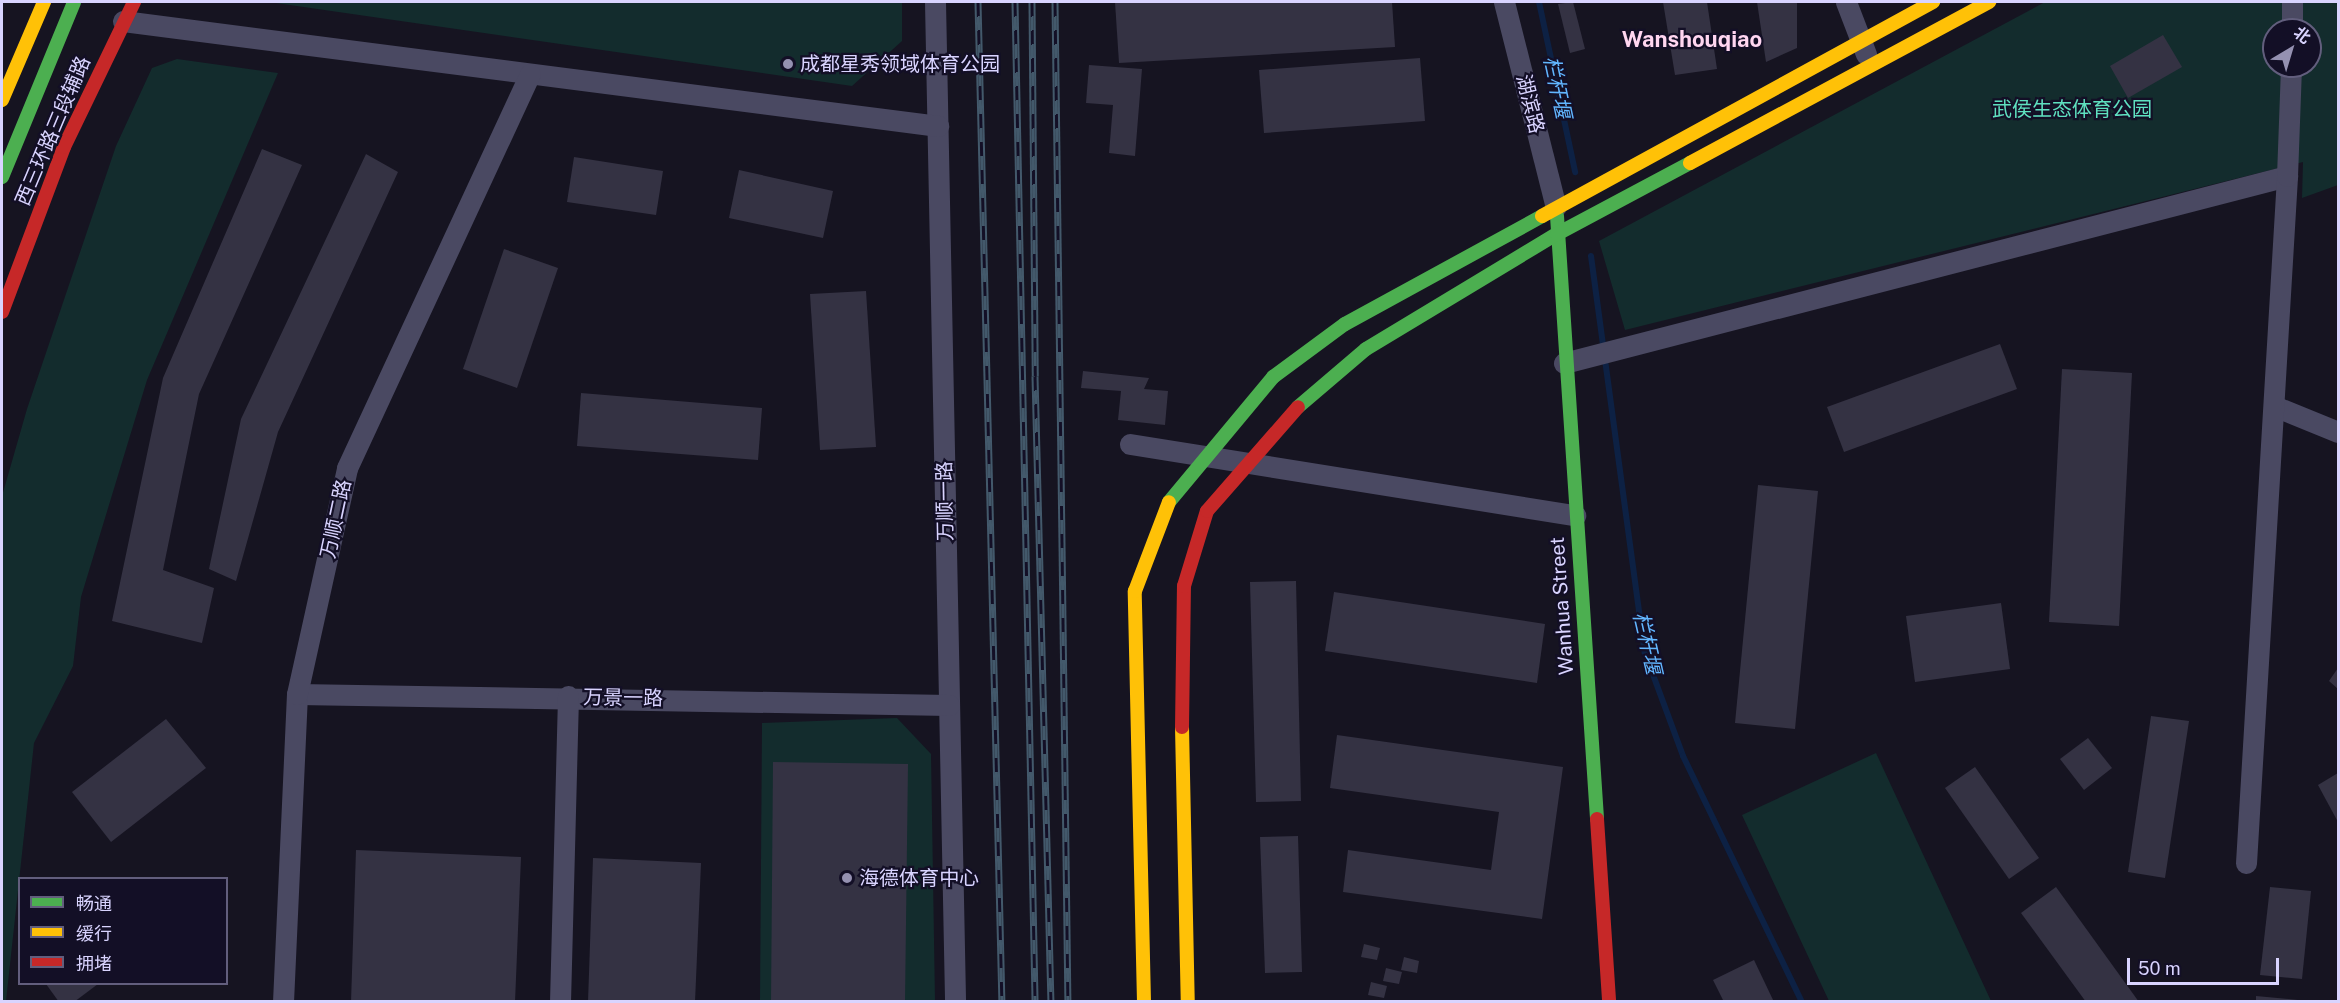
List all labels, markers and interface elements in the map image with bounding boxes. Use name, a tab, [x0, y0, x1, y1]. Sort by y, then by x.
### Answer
north arrow	[2262, 18, 2322, 78]
text: 北	[2290, 23, 2314, 47]
district label: Wanshouqiao	[1622, 27, 1762, 53]
place label: 成都星秀领域体育公园	[800, 52, 1000, 76]
street label: 西三环路三段辅路	[11, 53, 95, 209]
water label: 栏杆堰	[1538, 54, 1576, 120]
marker: 成都星秀领域体育公园	[781, 57, 795, 71]
street label: 湖滨路	[1511, 72, 1549, 136]
park label: 武侯生态体育公园	[1992, 97, 2152, 121]
street label: 万顺一路	[932, 461, 958, 541]
street label: 万顺二路	[316, 477, 356, 561]
street label: Wanhua Street	[1545, 536, 1579, 676]
water label: 栏杆堰	[1628, 609, 1666, 677]
street label: 万景一路	[583, 685, 663, 711]
place label: 海德体育中心	[859, 866, 979, 890]
marker: 海德体育中心	[840, 871, 854, 885]
legend	[18, 877, 228, 985]
text: 畅通	[76, 893, 112, 914]
text: 缓行	[76, 923, 112, 944]
scale bar	[2130, 946, 2282, 984]
text: 拥堵	[76, 953, 112, 974]
text: 50 m	[2138, 958, 2181, 979]

